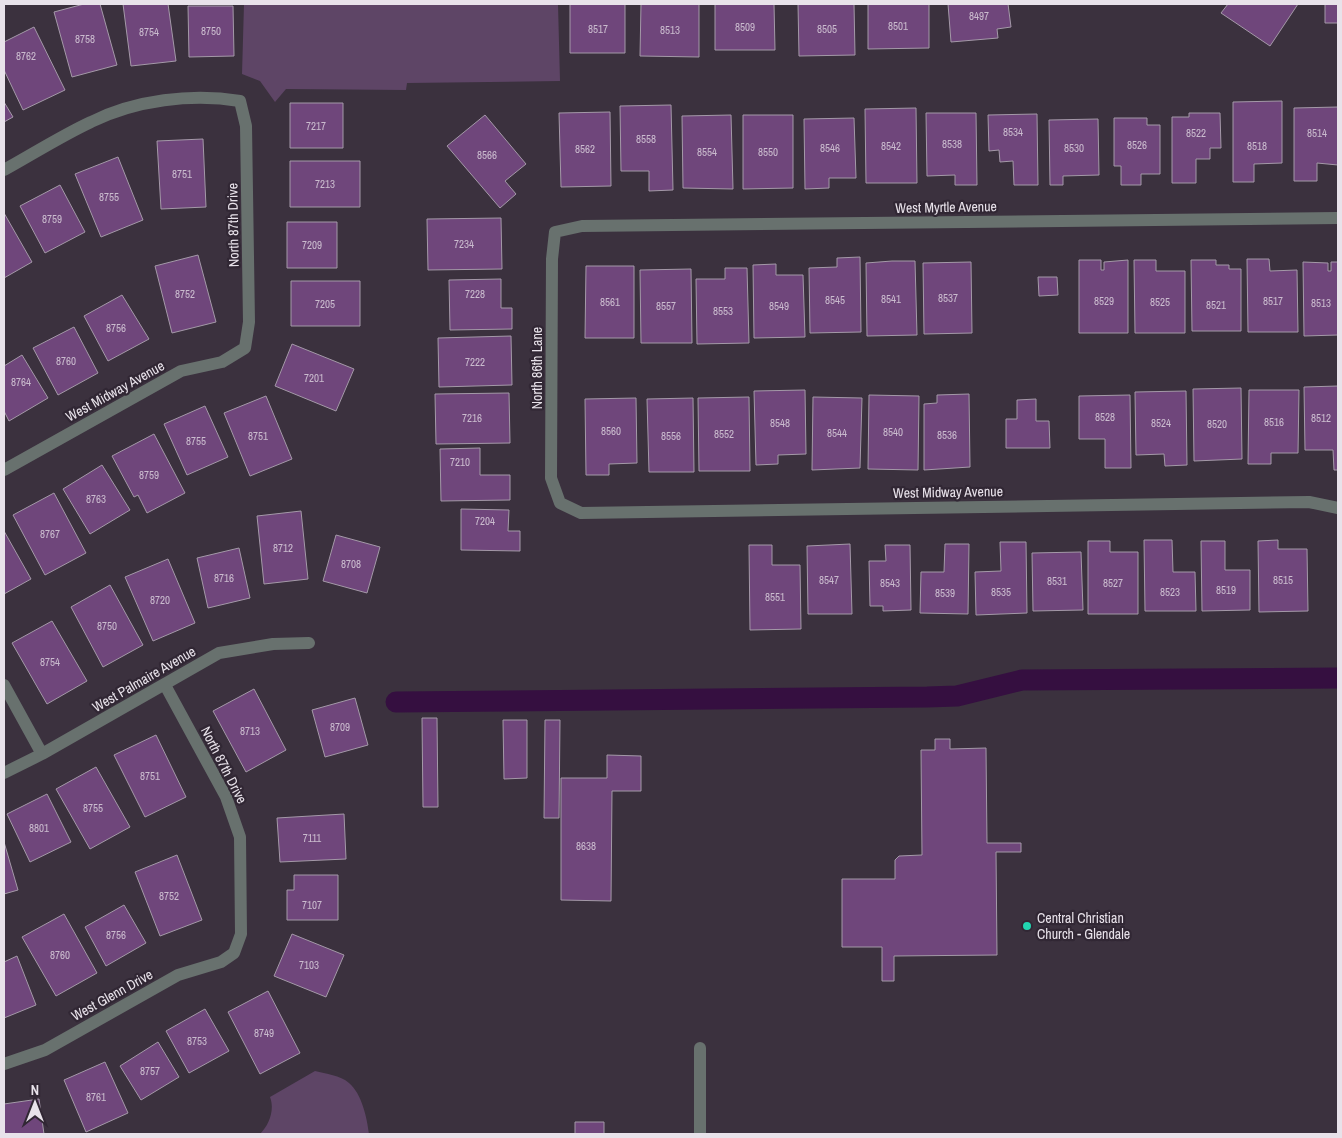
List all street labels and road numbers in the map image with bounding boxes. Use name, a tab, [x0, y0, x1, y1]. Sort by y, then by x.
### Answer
street label: North 87th Drive	[223, 183, 243, 267]
street label: West Myrtle Avenue	[895, 197, 997, 217]
street label: North 86th Lane	[528, 327, 546, 409]
street label: West Midway Avenue	[63, 356, 167, 426]
street label: West Midway Avenue	[893, 482, 1003, 502]
street label: West Palmaire Avenue	[89, 642, 199, 716]
street label: North 87th Drive	[197, 723, 251, 807]
street label: West Glenn Drive	[68, 965, 156, 1025]

